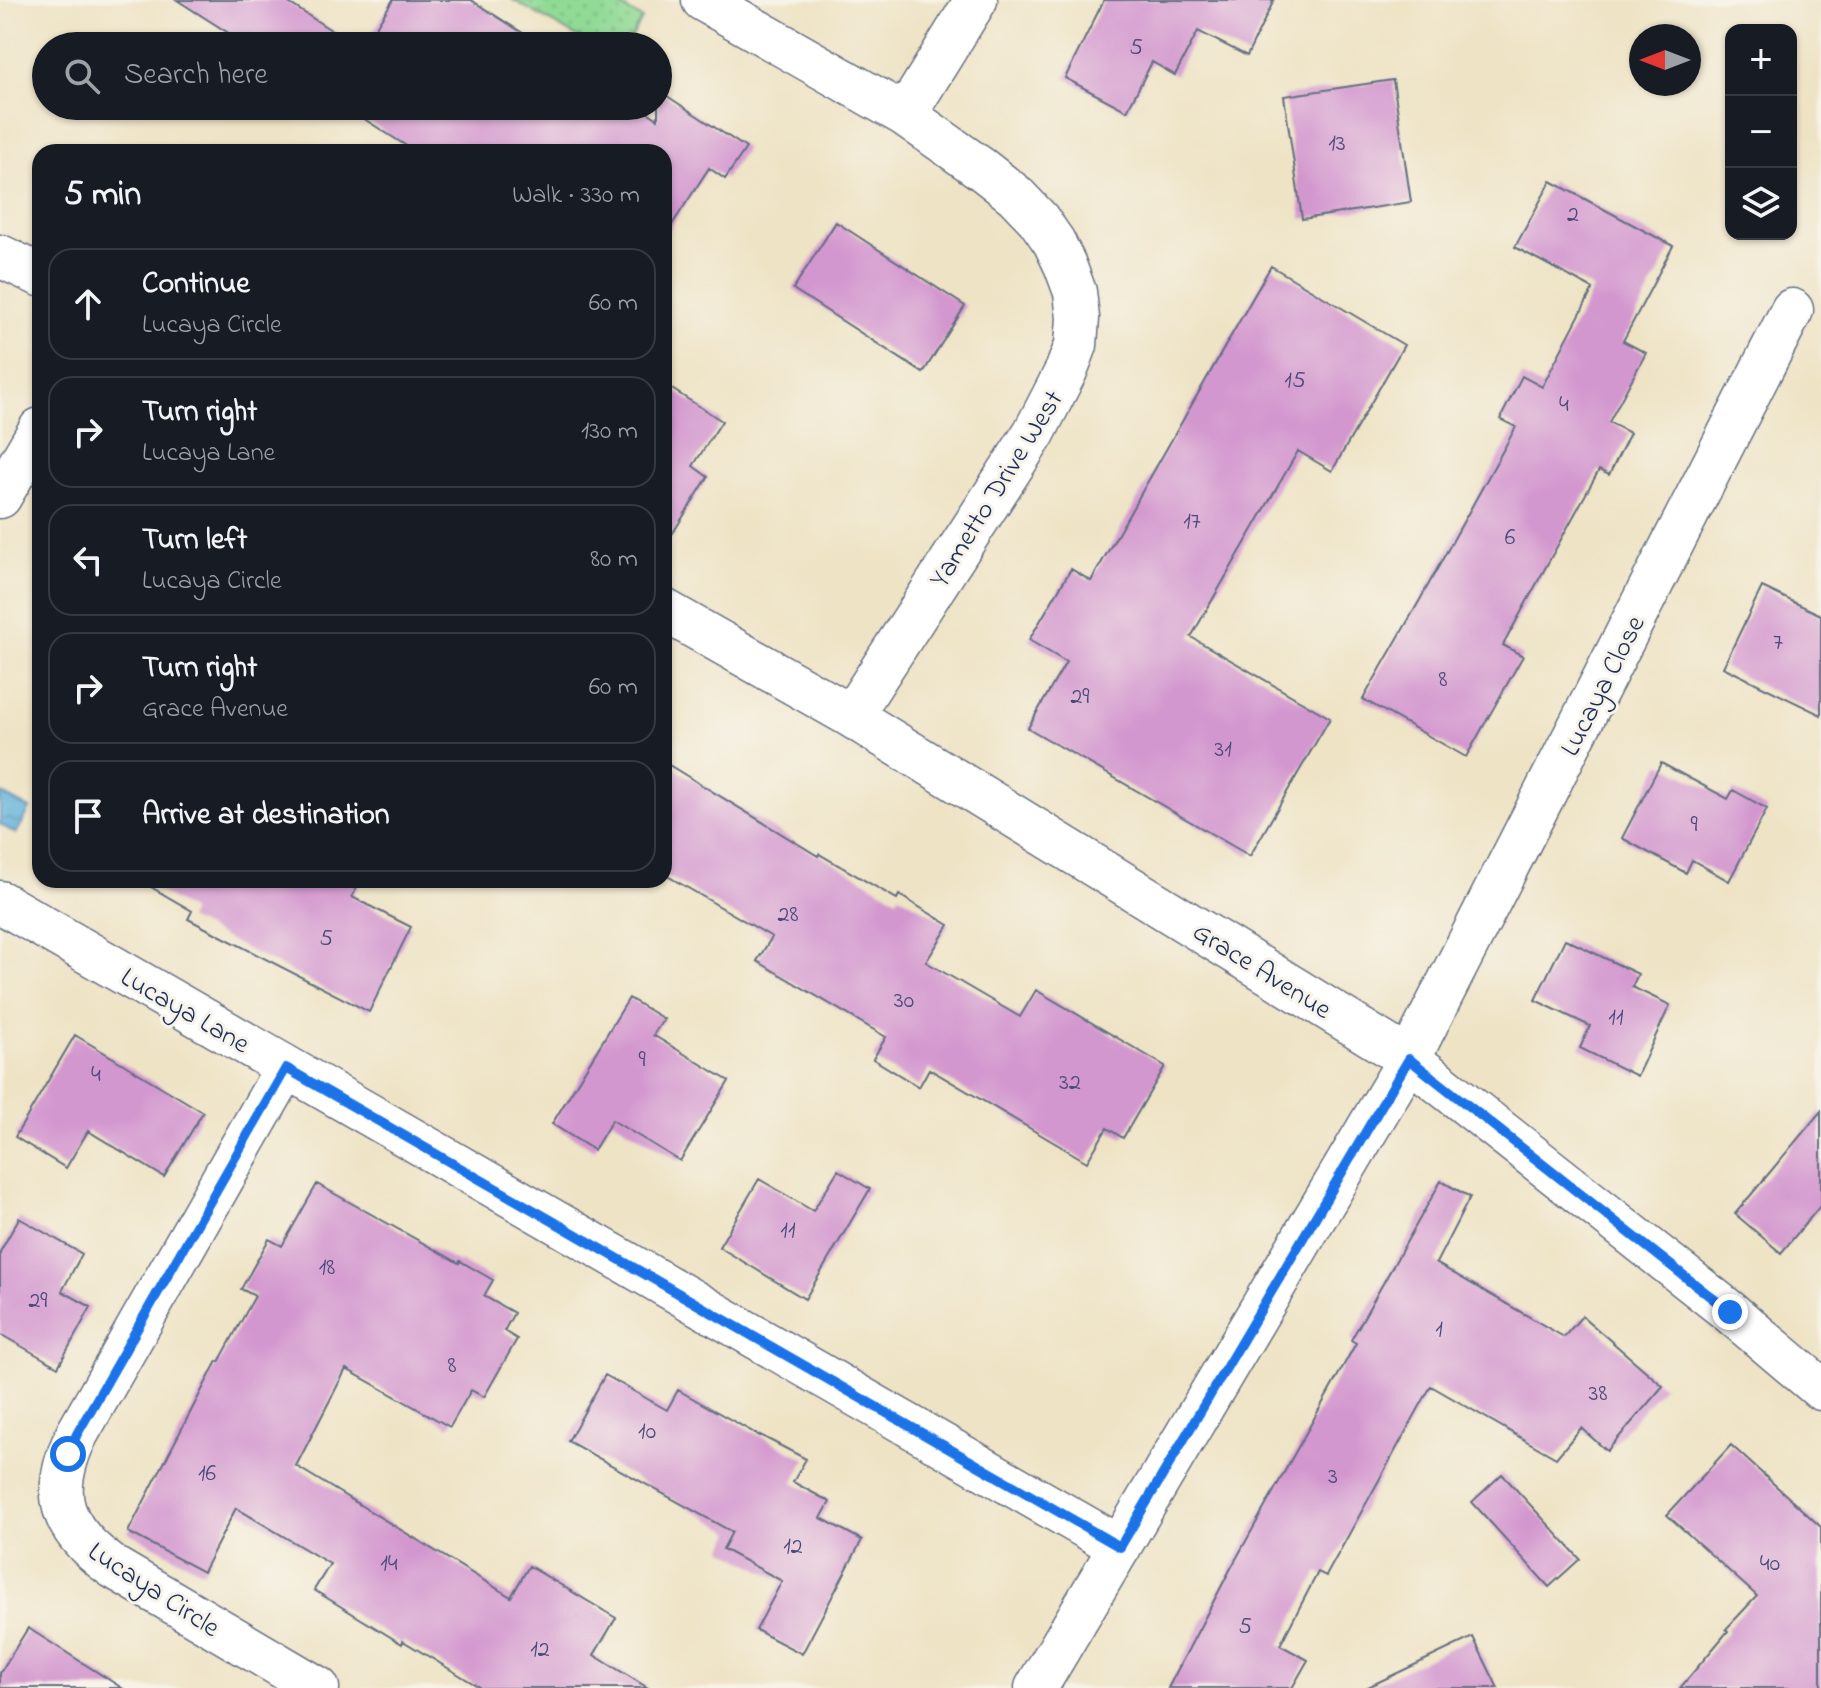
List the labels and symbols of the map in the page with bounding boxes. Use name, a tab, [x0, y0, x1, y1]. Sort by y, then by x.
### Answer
north arrow	[1629, 24, 1701, 96]
house number: 5	[1129, 31, 1143, 66]
house number: 13	[1328, 127, 1346, 162]
house number: 2	[1567, 198, 1579, 233]
house number: 15	[1284, 364, 1306, 399]
street label: Yametto Drive West	[921, 383, 1075, 597]
house number: 4	[1559, 388, 1569, 423]
house number: 17	[1183, 505, 1201, 540]
house number: 6	[1505, 521, 1516, 556]
street label: Lucaya Close	[1551, 609, 1657, 764]
house number: 7	[1773, 626, 1783, 661]
house number: 8	[1439, 663, 1448, 698]
house number: 29	[1070, 680, 1090, 715]
house number: 31	[1214, 733, 1232, 768]
house number: 9	[1690, 808, 1698, 843]
house number: 28	[778, 898, 798, 933]
street label: Grace Avenue	[1184, 913, 1339, 1031]
house number: 5	[319, 922, 333, 957]
street label: Lucaya Lane	[112, 958, 257, 1066]
house number: 30	[894, 984, 914, 1019]
house number: 11	[1608, 1001, 1624, 1036]
house number: 9	[638, 1043, 646, 1078]
house number: 4	[91, 1058, 101, 1093]
house number: 32	[1059, 1066, 1081, 1101]
house number: 11	[780, 1214, 796, 1249]
house number: 18	[319, 1251, 335, 1286]
house number: 29	[28, 1284, 48, 1319]
route end	[1712, 1294, 1748, 1330]
house number: 1	[1435, 1313, 1443, 1348]
house number: 8	[448, 1349, 457, 1384]
house number: 38	[1589, 1377, 1607, 1412]
house number: 10	[638, 1415, 656, 1450]
route start	[50, 1436, 86, 1472]
house number: 16	[198, 1457, 217, 1492]
house number: 3	[1328, 1460, 1338, 1495]
house number: 12	[783, 1530, 803, 1565]
street label: Lucaya Circle	[79, 1533, 228, 1649]
house number: 14	[380, 1547, 398, 1582]
house number: 40	[1760, 1547, 1780, 1582]
house number: 5	[1238, 1610, 1252, 1645]
house number: 12	[530, 1633, 550, 1668]

